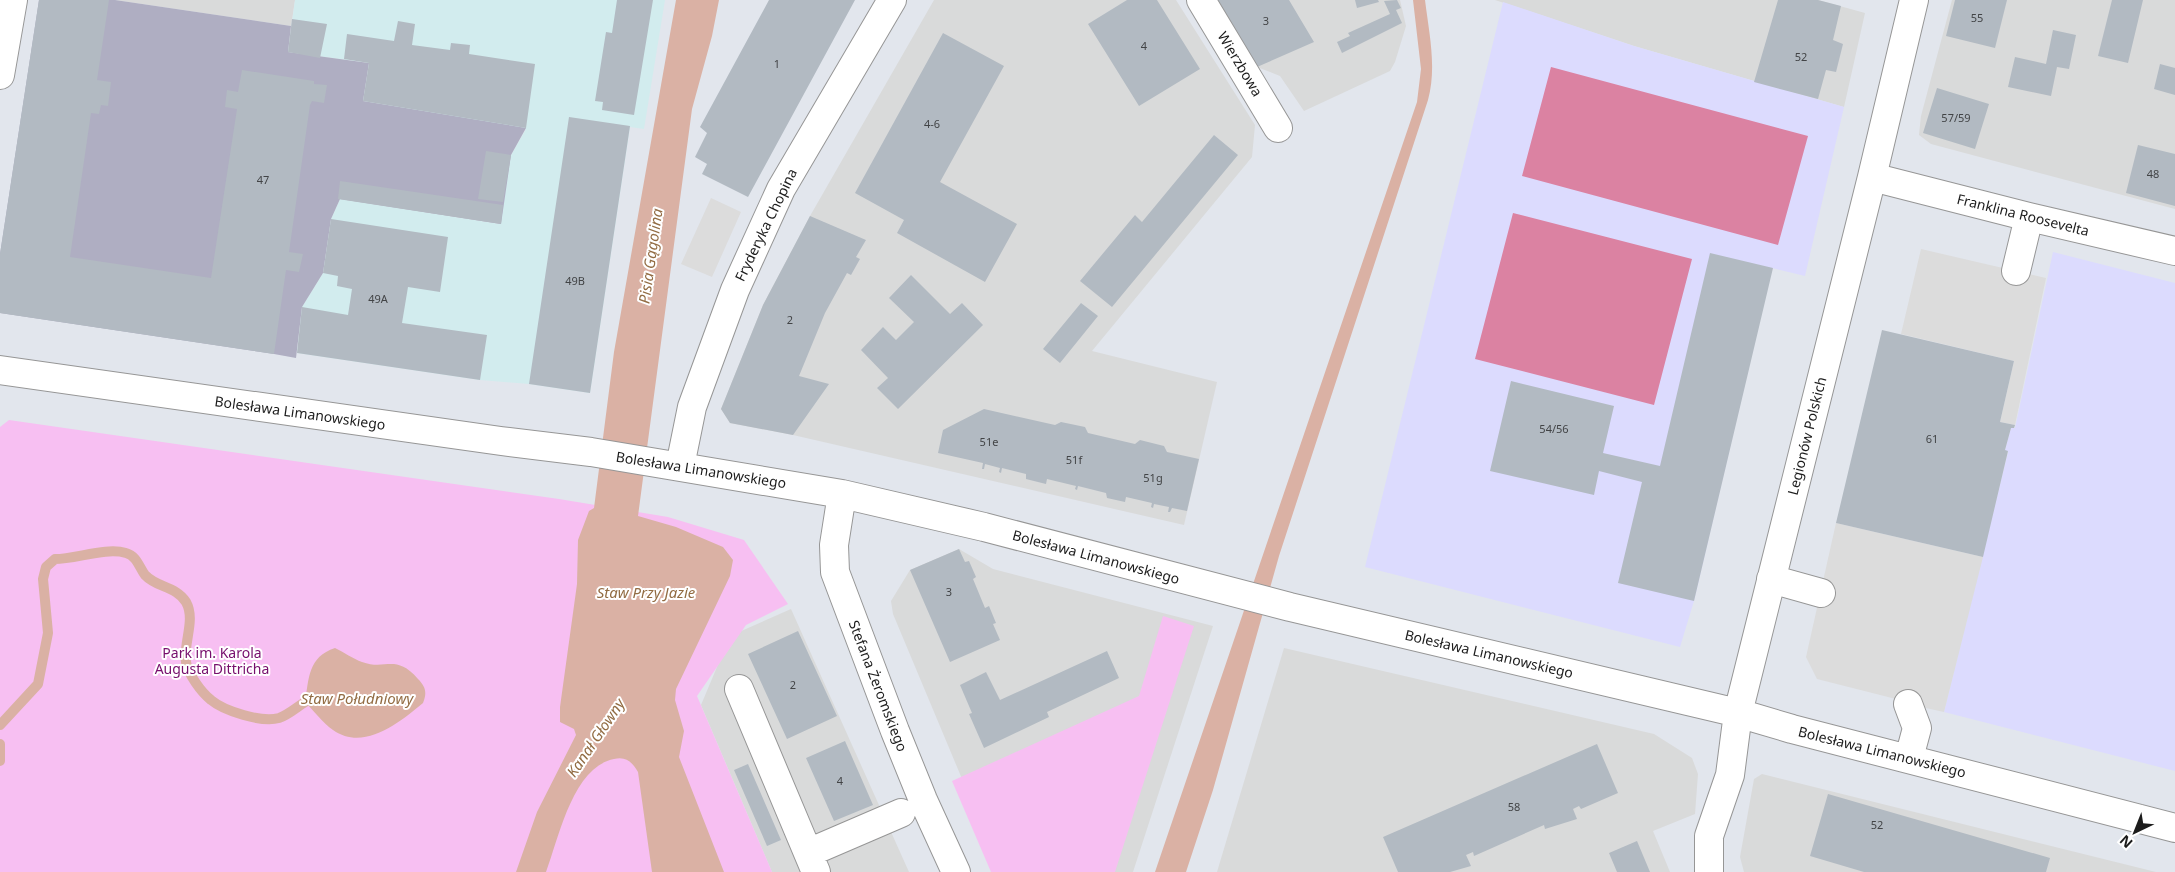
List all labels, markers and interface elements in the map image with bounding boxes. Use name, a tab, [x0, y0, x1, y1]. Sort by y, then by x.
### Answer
house number: 55	[1971, 10, 1983, 25]
house number: 3	[1263, 13, 1269, 28]
street label: Wierzbowa	[1214, 28, 1267, 100]
house number: 4	[1141, 38, 1148, 53]
house number: 52	[1795, 49, 1807, 64]
house number: 1	[774, 56, 780, 71]
house number: 57/59	[1941, 110, 1971, 125]
house number: 4-6	[924, 116, 940, 131]
street label: Fryderyka Chopina	[730, 165, 801, 284]
house number: 48	[2147, 166, 2159, 181]
house number: 47	[257, 172, 269, 187]
street label: Franklina Roosevelta	[1955, 189, 2091, 240]
water label: Pisia Gągolina	[633, 207, 667, 305]
house number: 49B	[565, 273, 585, 288]
house number: 49A	[368, 291, 389, 306]
house number: 2	[787, 312, 793, 327]
street label: Legionów Polskich	[1783, 375, 1830, 497]
street label: Bolesława Limanowskiego	[213, 391, 387, 434]
house number: 54/56	[1539, 421, 1569, 436]
house number: 61	[1926, 431, 1938, 446]
house number: 51e	[980, 434, 998, 449]
street label: Bolesława Limanowskiego	[615, 447, 788, 492]
house number: 51f	[1066, 452, 1083, 467]
house number: 51g	[1143, 470, 1163, 485]
street label: Bolesława Limanowskiego	[1010, 525, 1182, 588]
water label: Staw Przy Jazie	[597, 582, 696, 602]
house number: 3	[946, 584, 952, 599]
street label: Stefana Żeromskiego	[845, 617, 912, 754]
street label: Bolesława Limanowskiego	[1403, 625, 1575, 682]
park label: Park im. Karola Augusta Dittricha	[155, 643, 269, 678]
house number: 2	[790, 677, 796, 692]
water label: Staw Południowy	[301, 688, 414, 708]
water label: Kanał Głowny	[562, 693, 629, 781]
street label: Bolesława Limanowskiego	[1796, 721, 1968, 782]
house number: 4	[837, 773, 844, 788]
house number: 58	[1508, 799, 1520, 814]
north arrow	[2110, 807, 2160, 857]
house number: 52	[1871, 817, 1883, 832]
text: N	[2115, 831, 2136, 853]

